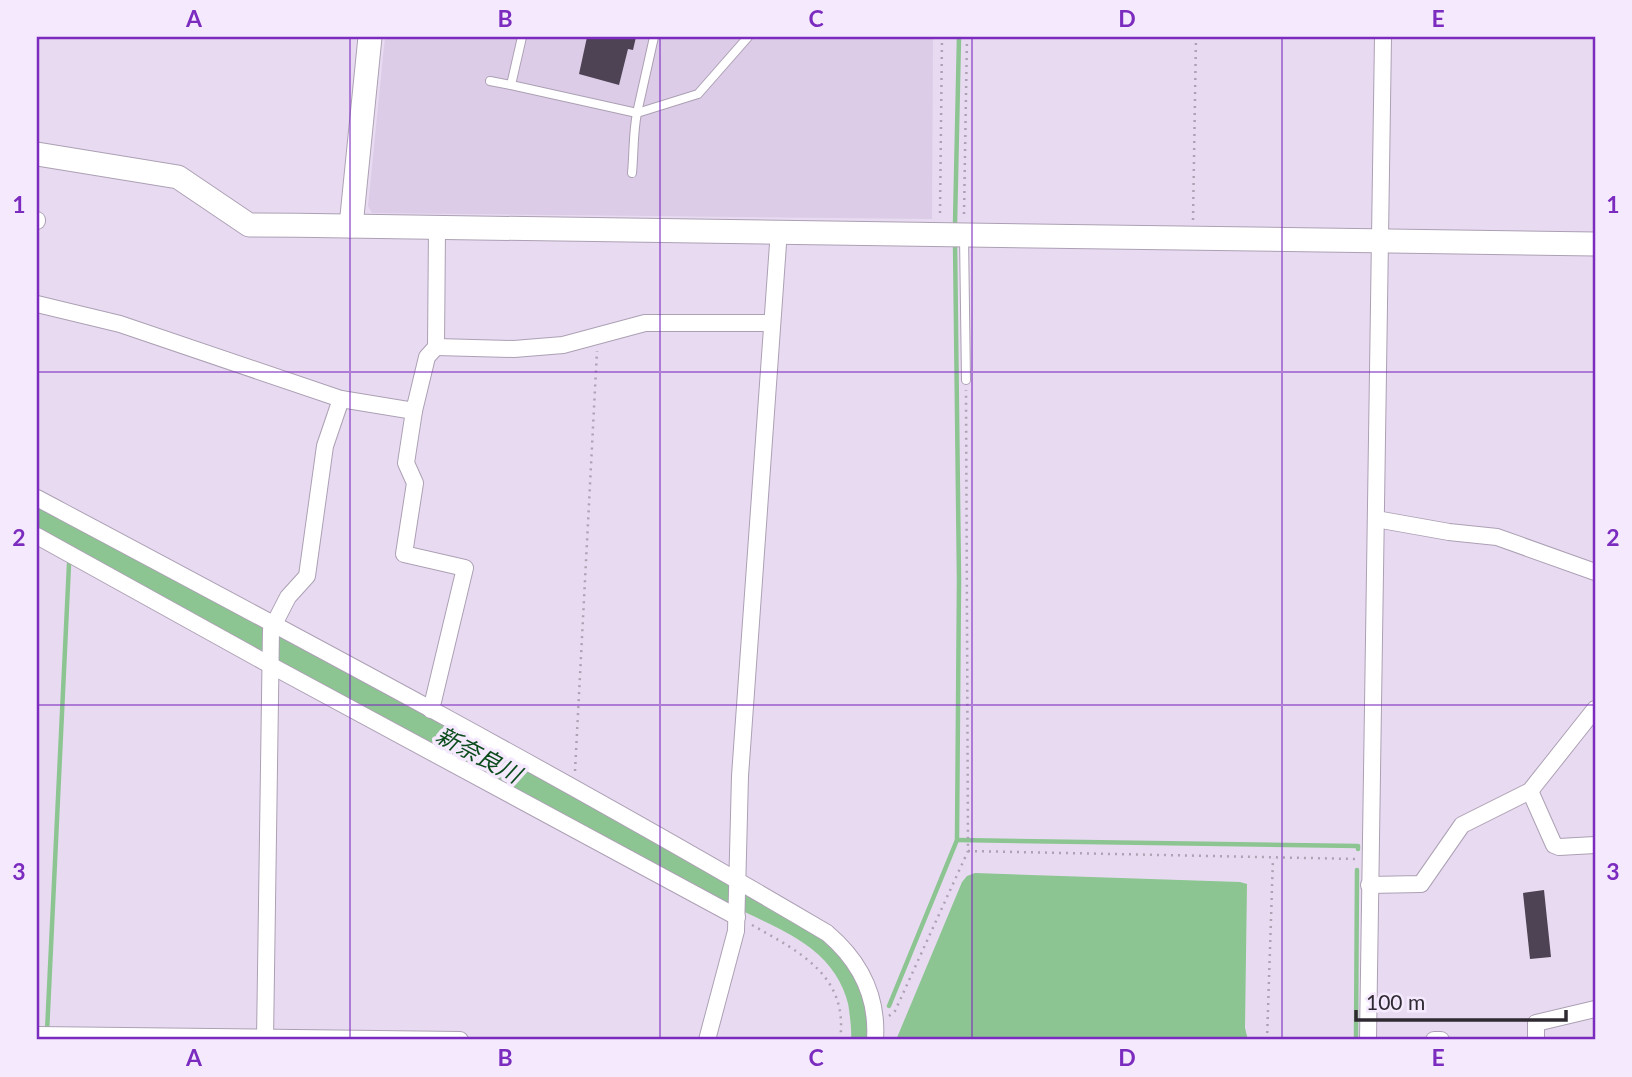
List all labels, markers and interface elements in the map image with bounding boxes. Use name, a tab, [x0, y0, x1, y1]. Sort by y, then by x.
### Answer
text: A	[185, 4, 203, 32]
text: B	[497, 4, 513, 32]
text: C	[808, 4, 824, 32]
text: D	[1118, 4, 1136, 32]
text: E	[1431, 4, 1445, 32]
text: 1	[12, 190, 26, 218]
text: 1	[1606, 190, 1620, 218]
text: 2	[12, 523, 26, 551]
text: 2	[1606, 523, 1620, 551]
water label: 新奈良川	[432, 720, 529, 789]
text: 3	[12, 857, 26, 885]
text: 3	[1606, 857, 1620, 885]
scale bar	[1356, 979, 1566, 1023]
text: 100 m	[1366, 989, 1425, 1014]
text: A	[185, 1043, 203, 1071]
text: B	[497, 1043, 513, 1071]
text: C	[808, 1043, 824, 1071]
text: D	[1118, 1043, 1136, 1071]
text: E	[1431, 1043, 1445, 1071]

